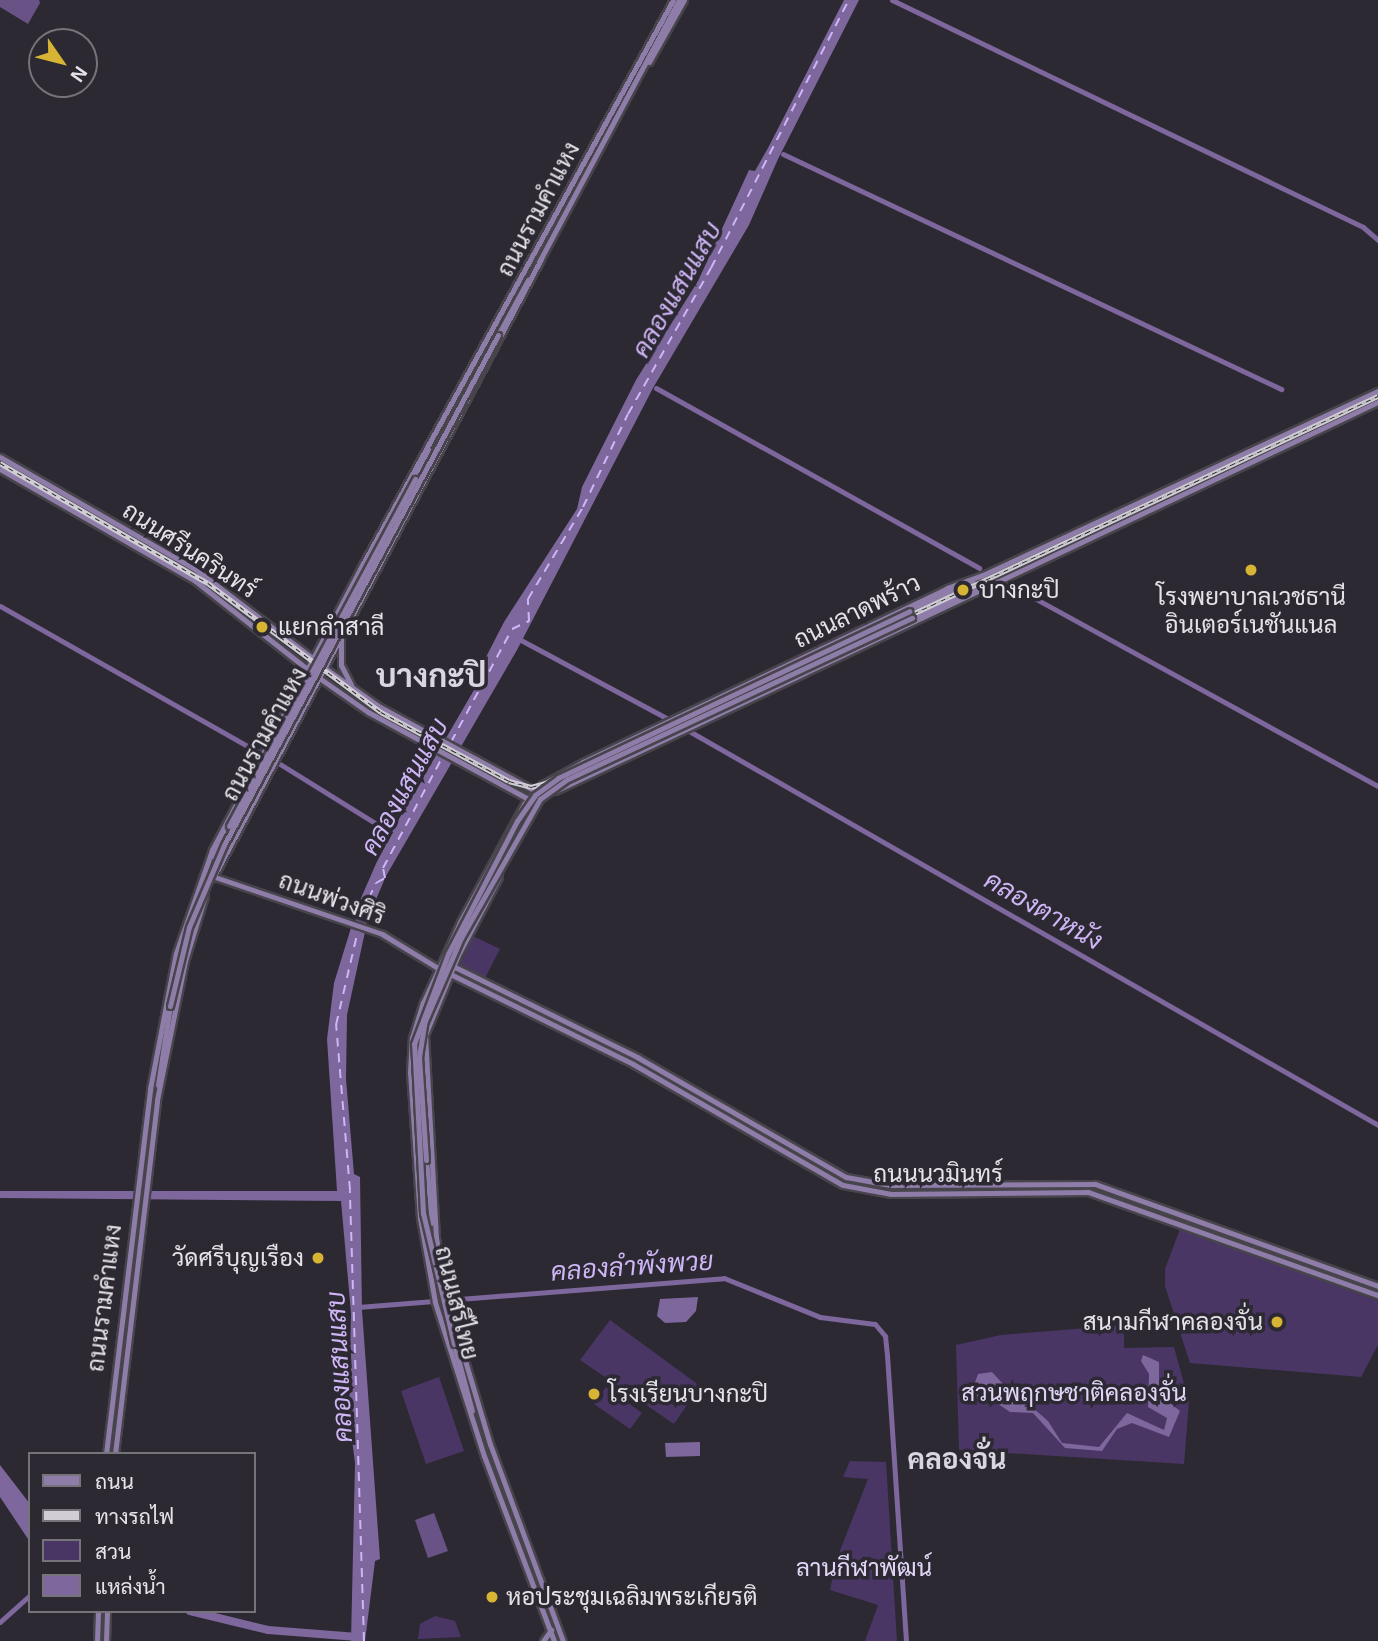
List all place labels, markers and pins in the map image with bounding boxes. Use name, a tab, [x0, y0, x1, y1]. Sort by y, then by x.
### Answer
marker: โรงพยาบาลเวชธานี อินเตอร์เนชันแนล	[1241, 560, 1261, 580]
place label: บางกะปิ	[979, 576, 1059, 604]
marker: บางกะปิ	[953, 580, 973, 600]
place label: โรงพยาบาลเวชธานี อินเตอร์เนชันแนล	[1156, 583, 1346, 639]
place label: แยกลำสาลี	[278, 613, 384, 641]
marker: แยกลำสาลี	[252, 617, 272, 637]
place label: วัดศรีบุญเรือง	[172, 1244, 304, 1272]
marker: วัดศรีบุญเรือง	[310, 1250, 326, 1266]
place label: สนามกีฬาคลองจั่น	[1083, 1308, 1263, 1336]
marker: สนามกีฬาคลองจั่น	[1269, 1314, 1285, 1330]
place label: โรงเรียนบางกะปิ	[608, 1380, 768, 1408]
marker: โรงเรียนบางกะปิ	[586, 1386, 602, 1402]
place label: หอประชุมเฉลิมพระเกียรติ	[506, 1583, 757, 1611]
marker: หอประชุมเฉลิมพระเกียรติ	[484, 1589, 500, 1605]

